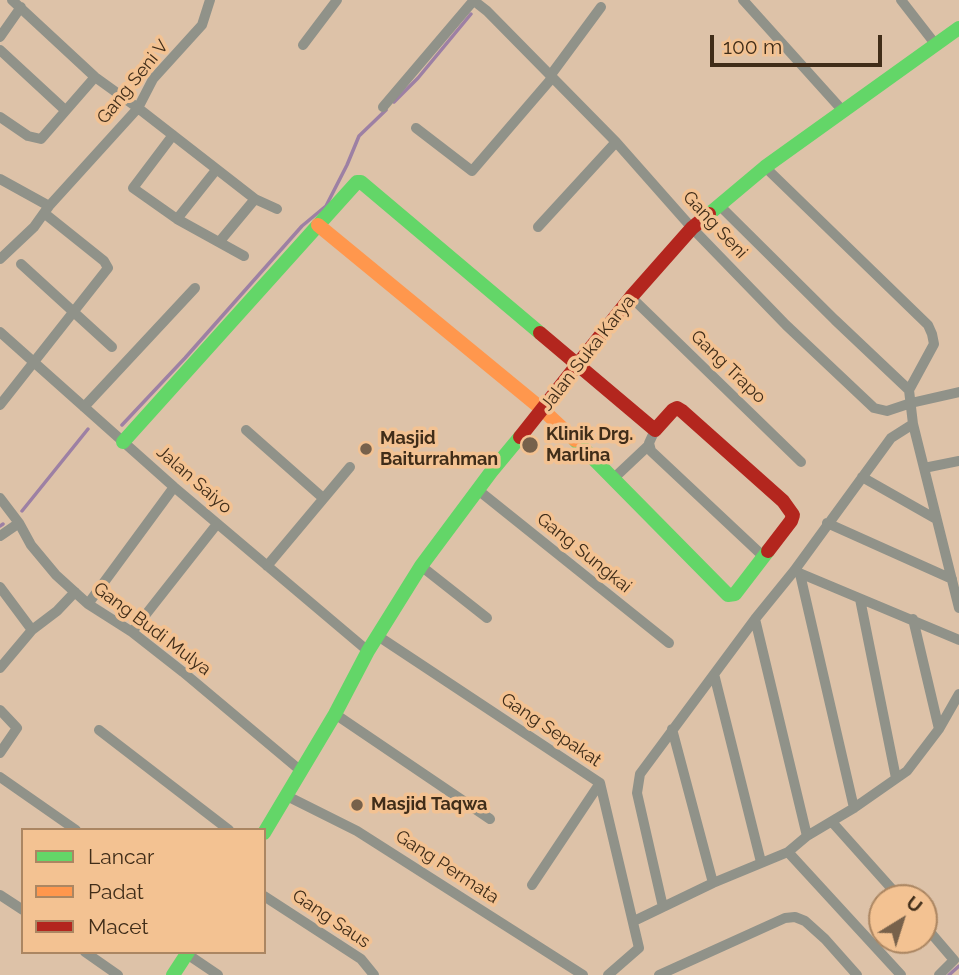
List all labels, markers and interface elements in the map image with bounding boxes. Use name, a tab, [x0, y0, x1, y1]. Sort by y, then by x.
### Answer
scale bar	[714, 21, 886, 65]
text: 100 m	[723, 34, 782, 59]
street label: Gang Seni V	[93, 36, 173, 128]
street label: Gang Seni	[678, 187, 752, 263]
street label: Jalan Suka Karya	[536, 291, 640, 415]
street label: Gang Trapo	[686, 326, 770, 408]
place label: Klinik Drg. Marlina	[546, 424, 633, 466]
place label: Masjid Baiturrahman	[380, 428, 498, 471]
marker: Klinik Drg. Marlina	[520, 435, 540, 455]
street label: Jalan Saiyo	[152, 441, 236, 519]
marker: Masjid Baiturrahman	[358, 441, 374, 457]
street label: Gang Sungkai	[532, 508, 636, 598]
street label: Gang Budi Mulya	[89, 578, 215, 680]
street label: Gang Sepakat	[497, 688, 605, 772]
place label: Masjid Taqwa	[371, 794, 487, 816]
marker: Masjid Taqwa	[349, 797, 365, 813]
street label: Gang Permata	[391, 826, 503, 908]
legend	[21, 828, 266, 954]
text: Lancar	[88, 844, 154, 869]
text: Padat	[88, 879, 144, 904]
north arrow	[868, 884, 938, 954]
street label: Gang Saus	[288, 885, 374, 953]
text: U	[902, 891, 927, 917]
text: Macet	[88, 914, 148, 939]

